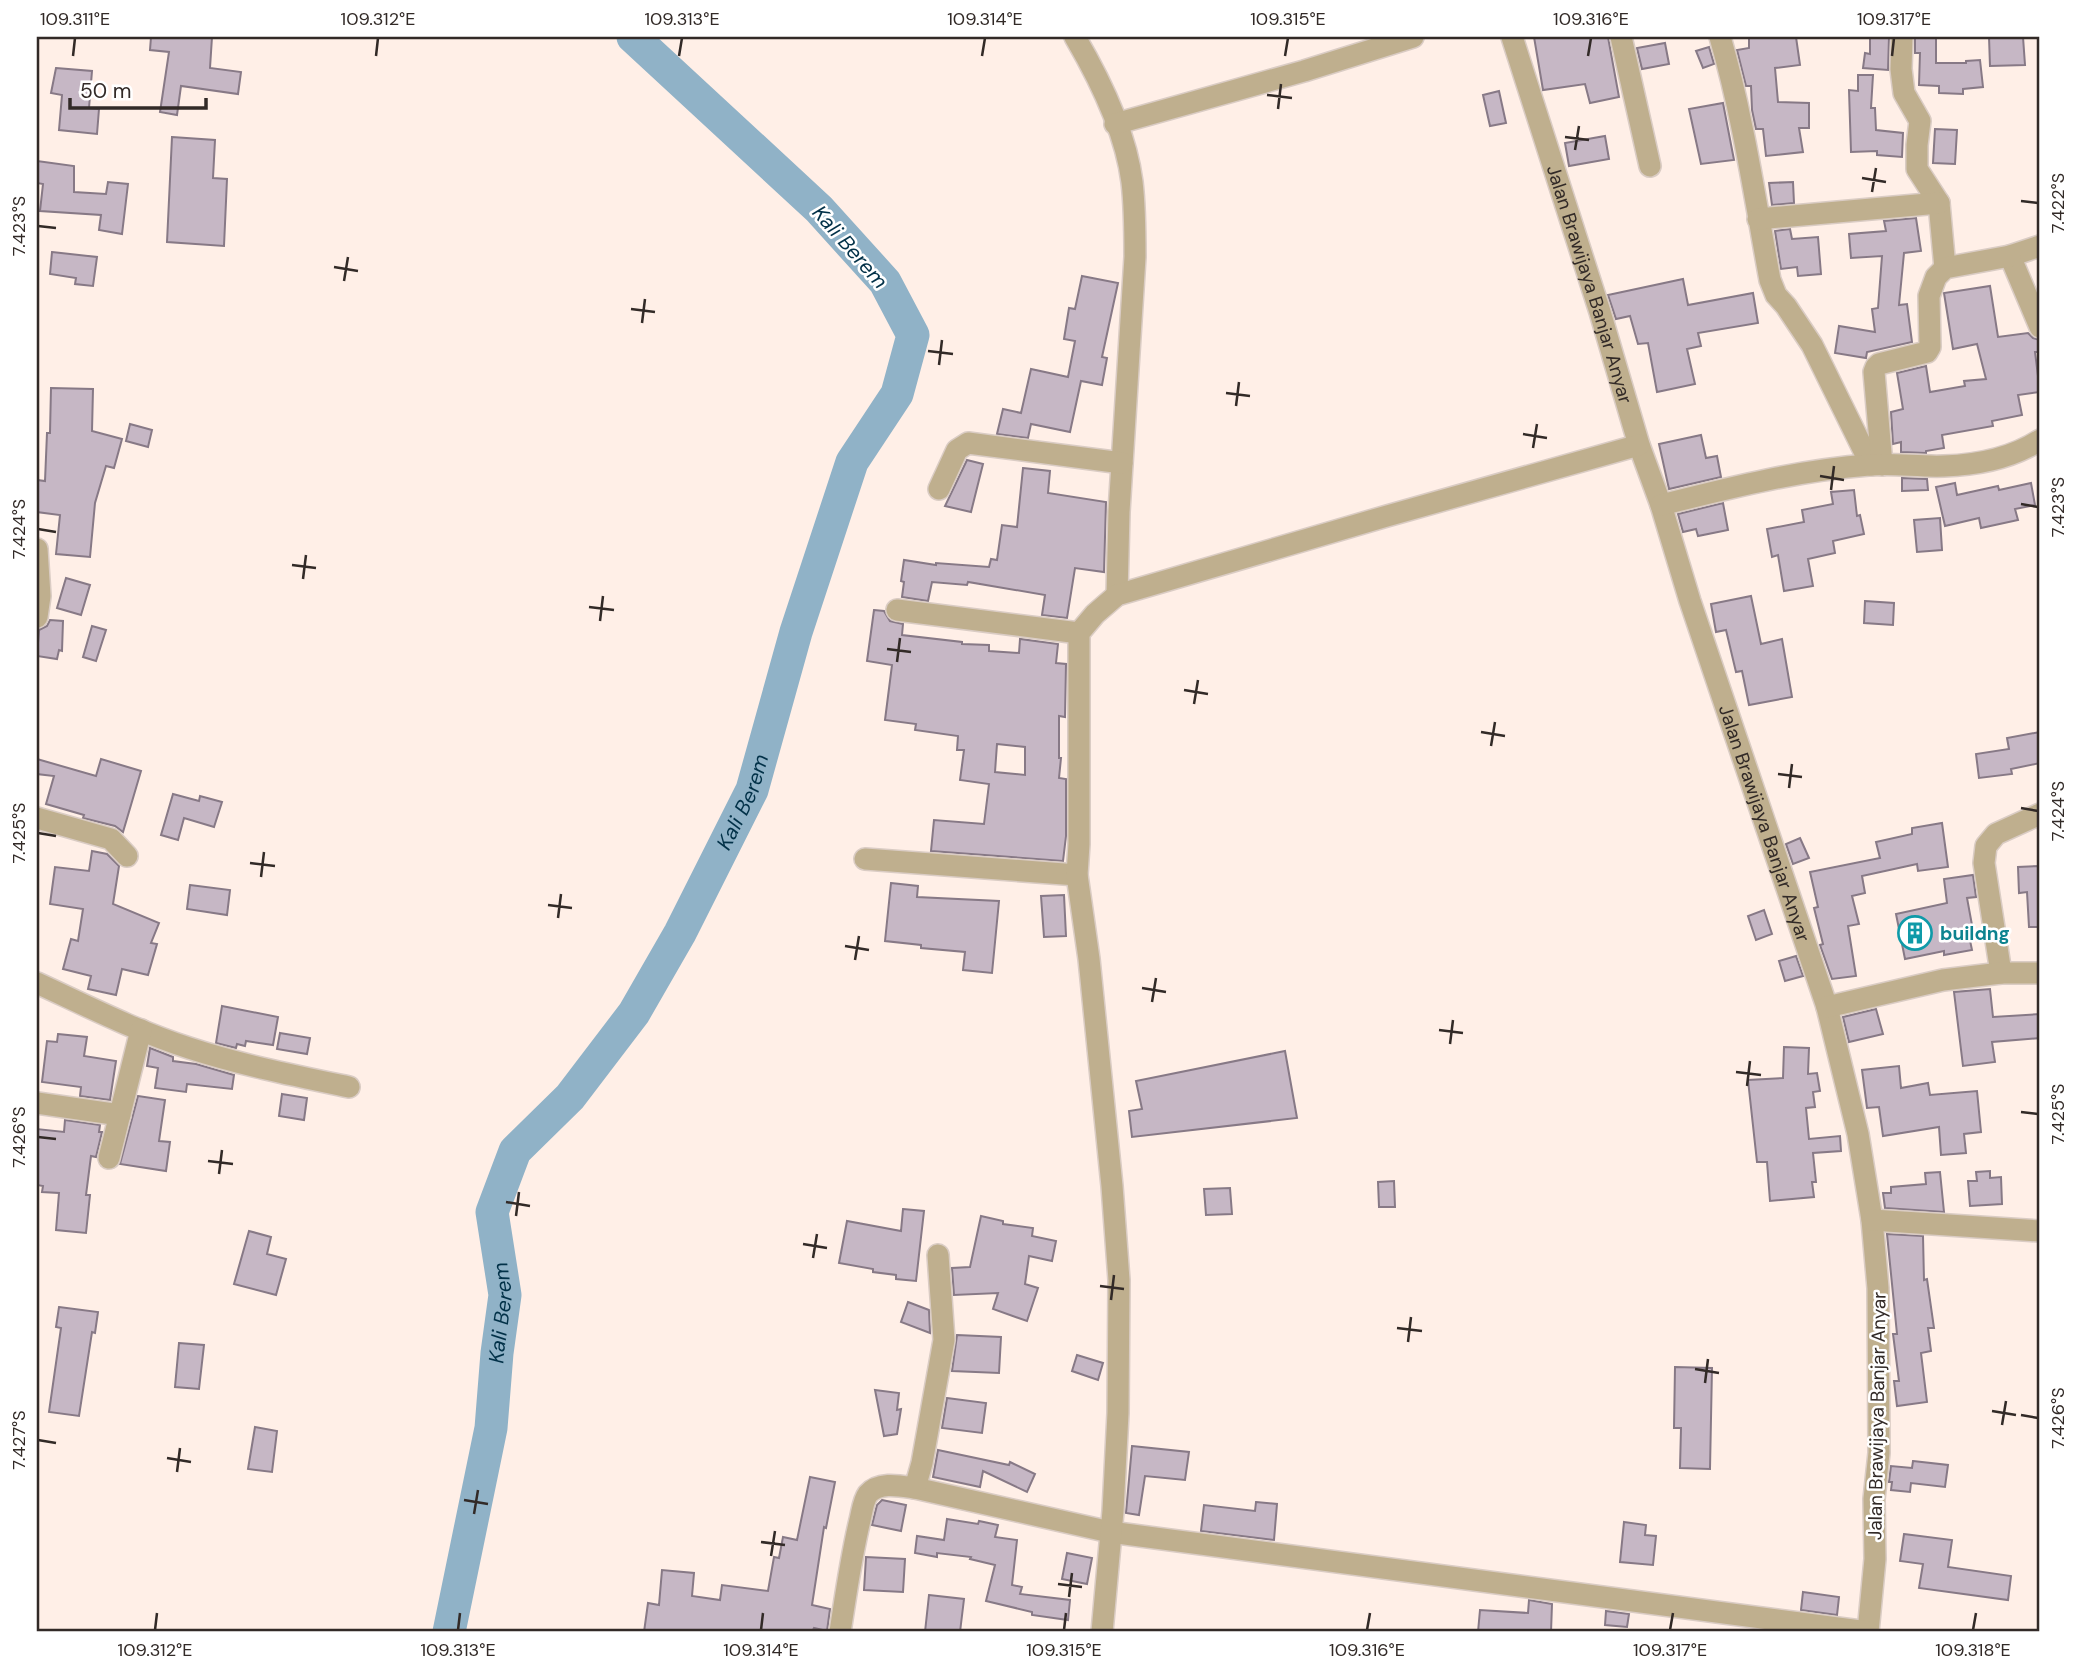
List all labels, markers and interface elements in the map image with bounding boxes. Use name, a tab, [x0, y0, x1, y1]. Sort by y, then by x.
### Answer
text: 109.311°E	[40, 7, 110, 31]
text: 109.312°E	[341, 7, 415, 31]
text: 109.313°E	[644, 7, 720, 31]
text: 109.314°E	[947, 7, 1023, 31]
text: 109.315°E	[1250, 7, 1326, 31]
text: 109.316°E	[1553, 7, 1629, 31]
text: 109.317°E	[1857, 7, 1931, 31]
scale bar	[70, 66, 206, 110]
text: 50 m	[80, 77, 131, 105]
street label: Jalan Brawijaya Banjar Anyar	[1541, 161, 1639, 406]
text: 7.422°S	[2046, 173, 2070, 233]
text: 7.423°S	[7, 196, 31, 256]
water label: Kali Berem	[806, 199, 894, 295]
text: 7.423°S	[2046, 477, 2070, 537]
text: 7.424°S	[7, 499, 31, 559]
street label: Jalan Brawijaya Banjar Anyar	[1713, 701, 1817, 945]
water label: Kali Berem	[710, 751, 775, 855]
text: 7.424°S	[2046, 781, 2070, 841]
text: 7.425°S	[7, 803, 31, 863]
building icon: buildng	[1896, 914, 1934, 952]
place label: buildng	[1940, 921, 2010, 946]
text: 7.425°S	[2046, 1084, 2070, 1144]
text: 7.426°S	[7, 1106, 31, 1168]
water label: Kali Berem	[482, 1260, 519, 1365]
street label: Jalan Brawijaya Banjar Anyar	[1862, 1292, 1892, 1540]
text: 7.426°S	[2046, 1387, 2070, 1449]
text: 7.427°S	[7, 1410, 31, 1470]
text: 109.312°E	[118, 1638, 192, 1662]
text: 109.313°E	[420, 1638, 496, 1662]
text: 109.314°E	[723, 1638, 799, 1662]
text: 109.315°E	[1026, 1638, 1102, 1662]
text: 109.316°E	[1329, 1638, 1405, 1662]
text: 109.317°E	[1633, 1638, 1707, 1662]
text: 109.318°E	[1935, 1638, 2011, 1662]

